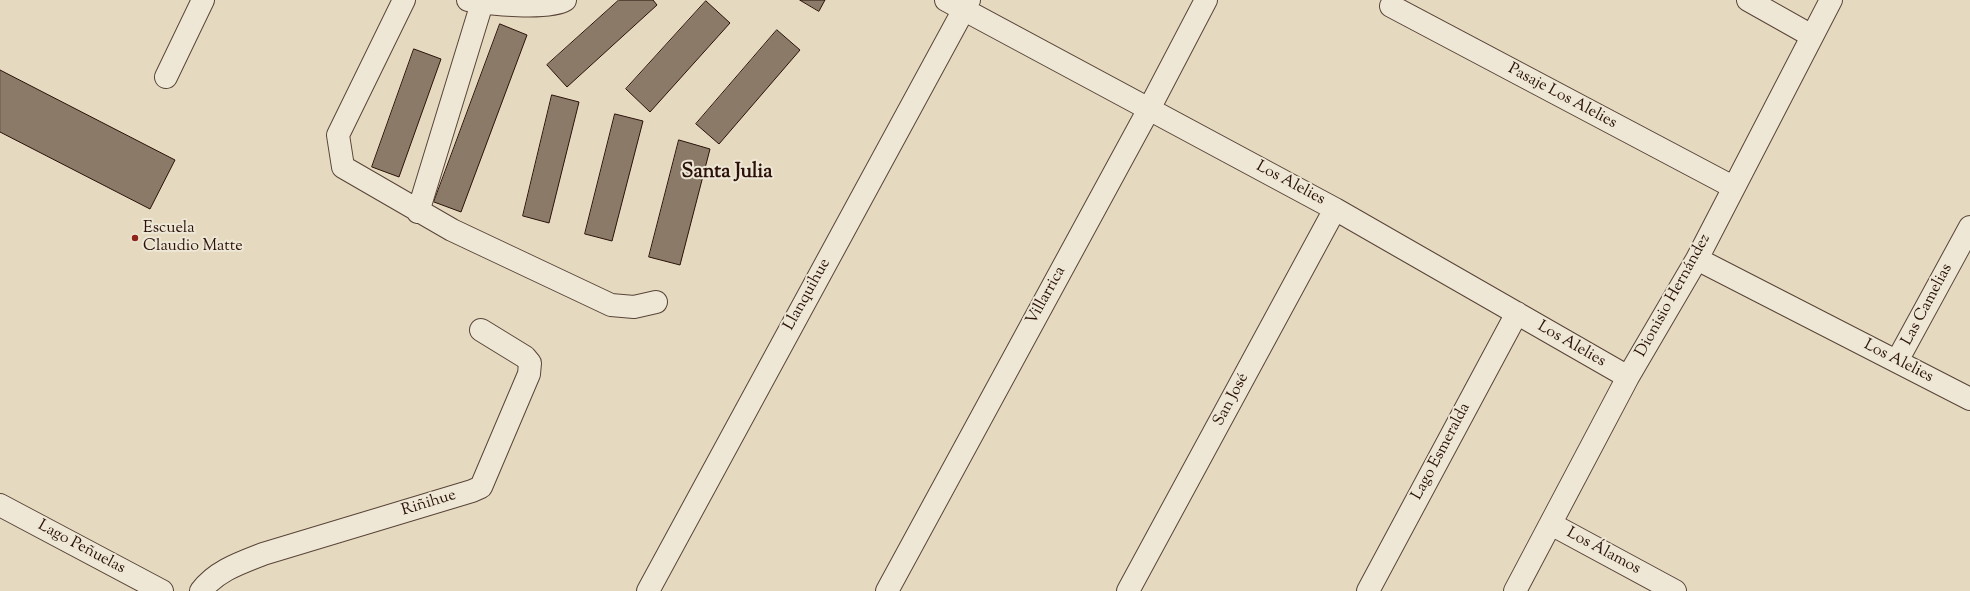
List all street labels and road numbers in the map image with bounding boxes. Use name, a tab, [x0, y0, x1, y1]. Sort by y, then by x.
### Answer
street label: Pasaje Los Alelies	[1504, 60, 1620, 134]
street label: Los Alelies	[1252, 158, 1328, 210]
street label: Dionisio Hernández	[1632, 231, 1716, 361]
street label: Llanquihue	[780, 256, 836, 334]
street label: Las Camelias	[1898, 261, 1958, 349]
street label: Villarrica	[1023, 264, 1071, 328]
street label: Los Alelies	[1534, 318, 1608, 372]
street label: Los Alelies	[1860, 336, 1936, 388]
street label: San José	[1210, 370, 1254, 430]
street label: Lago Esmeralda	[1408, 400, 1476, 504]
street label: Riñihue	[399, 487, 459, 521]
street label: Lago Peñuelas	[34, 517, 128, 579]
street label: Los Álamos	[1563, 525, 1643, 579]

